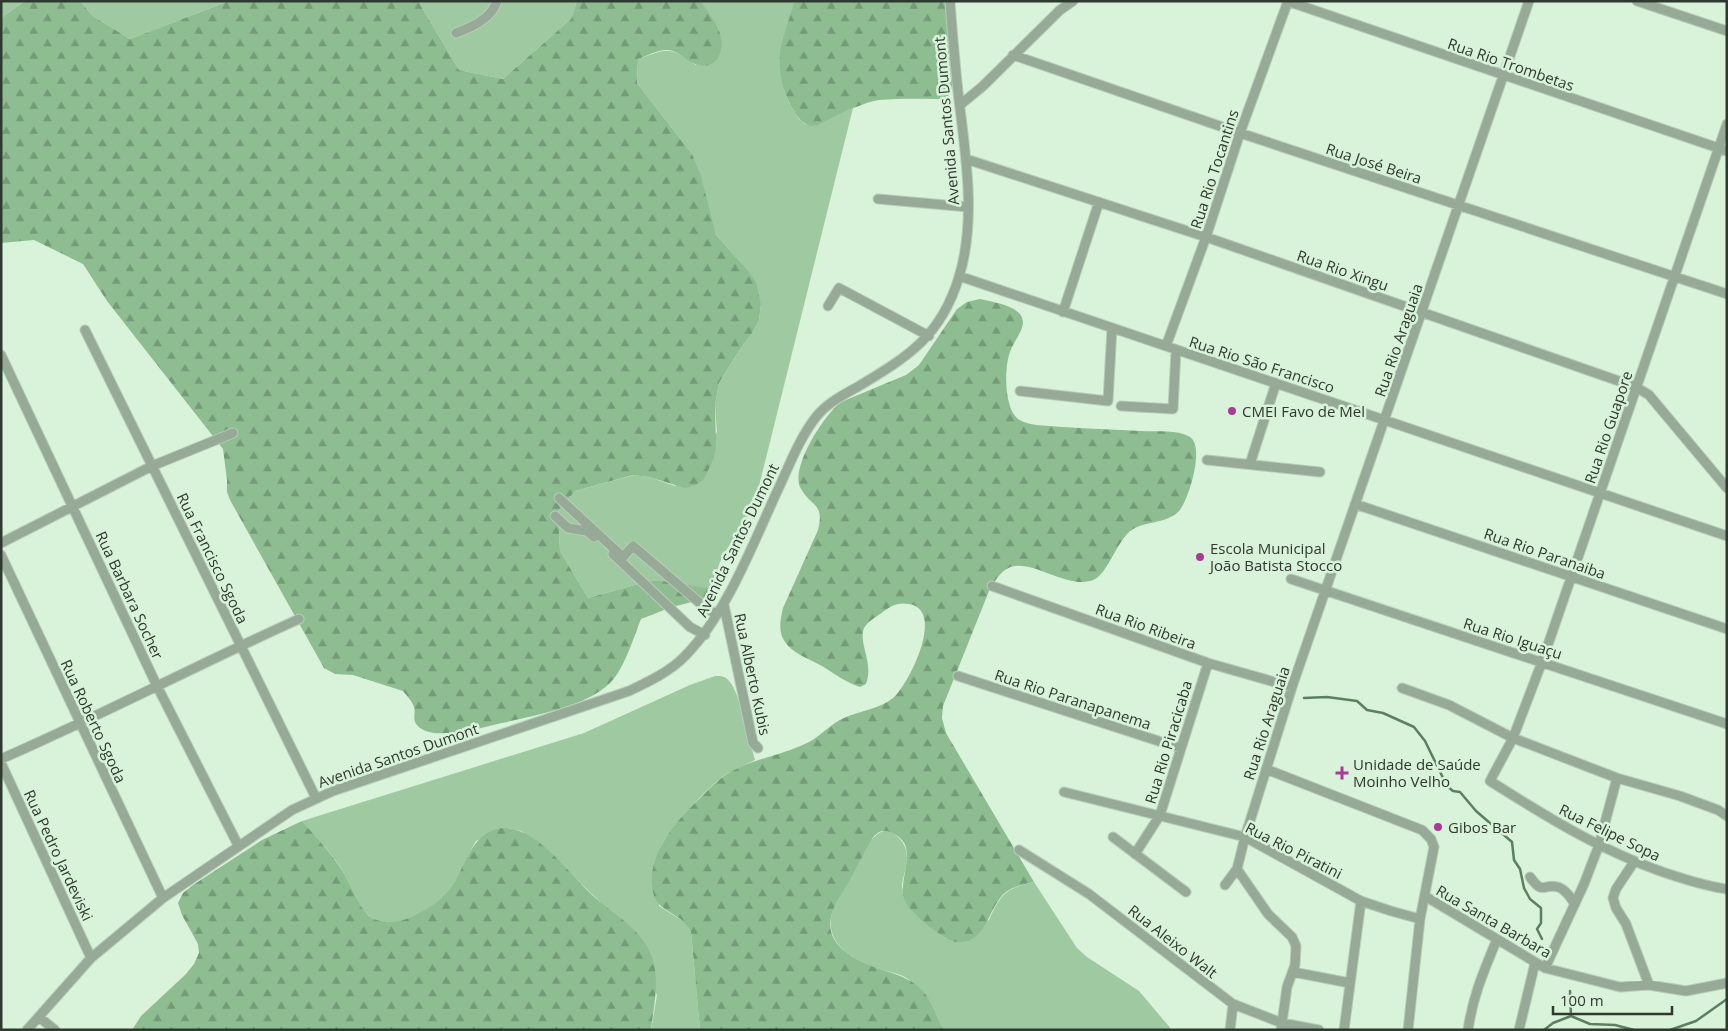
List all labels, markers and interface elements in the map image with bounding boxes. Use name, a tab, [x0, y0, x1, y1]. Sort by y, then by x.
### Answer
street label: Rua Rio Trombetas	[1445, 33, 1577, 95]
street label: Avenida Santos Dumont	[929, 36, 963, 206]
street label: Rua Rio Tocantins	[1185, 107, 1243, 231]
street label: Rua José Beira	[1324, 138, 1424, 188]
street label: Rua Rio Xingu	[1295, 245, 1391, 295]
street label: Rua Rio Araguaia	[1369, 281, 1427, 399]
street label: Rua Rio São Francisco	[1187, 331, 1337, 397]
street label: Rua Rio Guapore	[1579, 368, 1637, 486]
place label: CMEI Favo de Mel	[1242, 401, 1365, 421]
marker: CMEI Favo de Mel	[1226, 405, 1238, 417]
street label: Avenida Santos Dumont	[691, 460, 783, 620]
street label: Rua Francisco Sgoda	[173, 489, 253, 627]
street label: Rua Rio Paranaiba	[1482, 523, 1608, 583]
street label: Rua Barbara Socher	[92, 528, 168, 662]
place label: Escola Municipal João Batista Stocco	[1208, 538, 1342, 575]
marker: Escola Municipal João Batista Stocco	[1194, 551, 1206, 563]
street label: Rua Rio Ribeira	[1093, 599, 1199, 653]
street label: Rua Alberto Kubis	[730, 611, 776, 737]
street label: Rua Rio Iguaçu	[1461, 613, 1565, 663]
street label: Rua Roberto Sgoda	[57, 656, 131, 786]
street label: Rua Rio Paranapanema	[992, 664, 1154, 734]
street label: Rua Rio Araguaia	[1238, 664, 1294, 782]
street label: Rua Rio Piracicaba	[1140, 678, 1196, 806]
street label: Avenida Santos Dumont	[315, 718, 481, 792]
place label: Unidade de Saúde Moinho Velho	[1353, 754, 1481, 791]
marker: Unidade de Saúde Moinho Velho	[1335, 766, 1349, 780]
street label: Rua Pedro Jardeviski	[20, 786, 98, 924]
street label: Rua Felipe Sopa	[1556, 799, 1664, 865]
street label: Rua Rio Piratini	[1242, 817, 1346, 883]
place label: Gibos Bar	[1448, 817, 1516, 837]
marker: Gibos Bar	[1432, 821, 1444, 833]
street label: Rua Santa Barbara	[1433, 880, 1555, 962]
street label: Rua Aleixo Walt	[1124, 900, 1222, 982]
scale bar	[1553, 984, 1672, 1016]
text: 100 m	[1560, 990, 1604, 1010]

